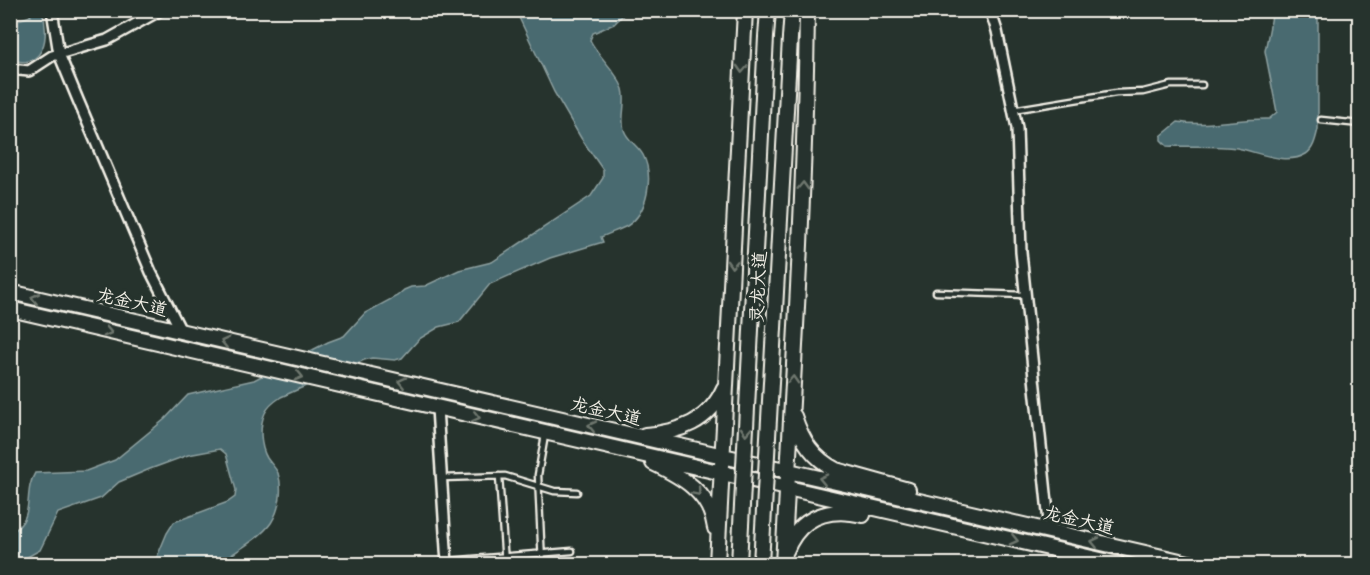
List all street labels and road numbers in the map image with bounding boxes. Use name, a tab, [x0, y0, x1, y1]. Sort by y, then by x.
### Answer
street label: 灵龙大道	[743, 250, 772, 324]
street label: 龙金大道	[94, 281, 170, 322]
street label: 龙金大道	[568, 390, 644, 431]
street label: 龙金大道	[1041, 499, 1117, 540]

